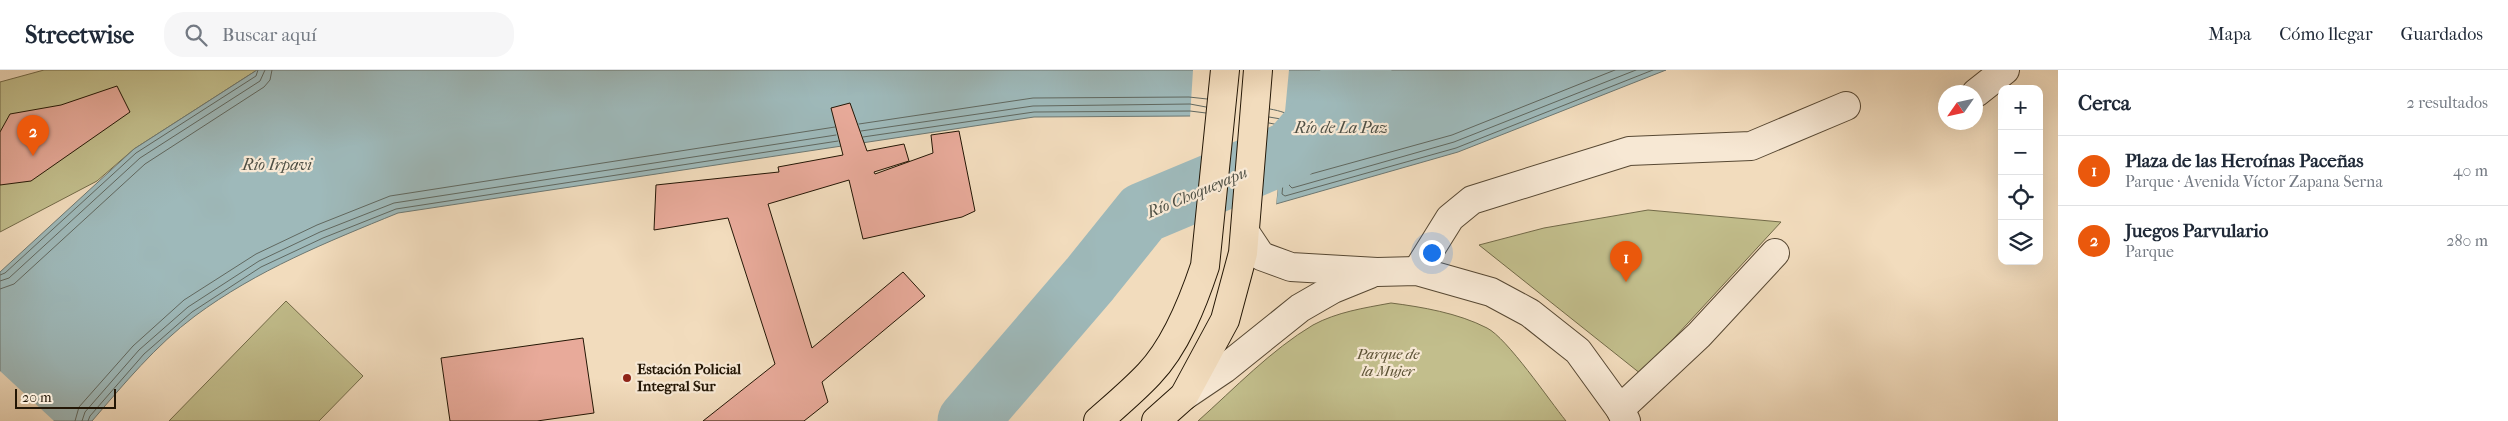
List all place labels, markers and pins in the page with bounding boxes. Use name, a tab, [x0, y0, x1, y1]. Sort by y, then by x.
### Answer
pin: 2	[17, 115, 49, 156]
pin: 1	[1610, 241, 1642, 282]
place label: Estación Policial Integral Sur	[637, 360, 742, 395]
marker: Estación Policial Integral Sur	[621, 372, 633, 384]

